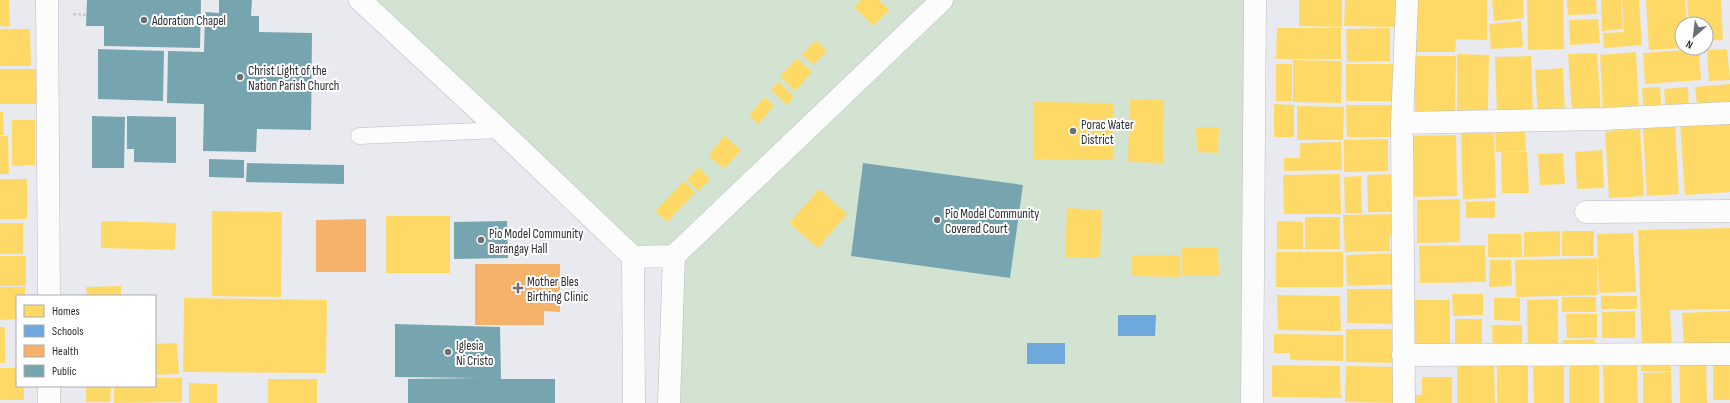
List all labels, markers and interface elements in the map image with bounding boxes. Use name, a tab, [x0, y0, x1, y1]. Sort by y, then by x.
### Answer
place label: Adoration Chapel	[151, 13, 226, 29]
marker: Adoration Chapel	[139, 15, 149, 25]
north arrow	[1674, 16, 1714, 56]
text: N	[1684, 37, 1695, 52]
place label: Christ Light of the Nation Parish Church	[248, 63, 339, 94]
marker: Christ Light of the Nation Parish Church	[235, 72, 245, 82]
place label: Porac Water District	[1081, 117, 1134, 148]
marker: Porac Water District	[1068, 126, 1078, 136]
place label: Pio Model Community Covered Court	[945, 206, 1039, 237]
marker: Pio Model Community Covered Court	[932, 215, 942, 225]
place label: Pio Model Community Barangay Hall	[489, 226, 583, 257]
marker: Pio Model Community Barangay Hall	[476, 235, 486, 245]
place label: Mother Bles Birthing Clinic	[527, 274, 588, 305]
marker: Mother Bles Birthing Clinic	[512, 282, 524, 294]
legend	[16, 295, 156, 387]
text: Homes	[52, 304, 80, 319]
text: Schools	[52, 324, 84, 339]
place label: Iglesia Ni Cristo	[456, 338, 493, 369]
text: Health	[52, 344, 79, 359]
marker: Iglesia Ni Cristo	[443, 347, 453, 357]
text: Public	[52, 364, 77, 379]

